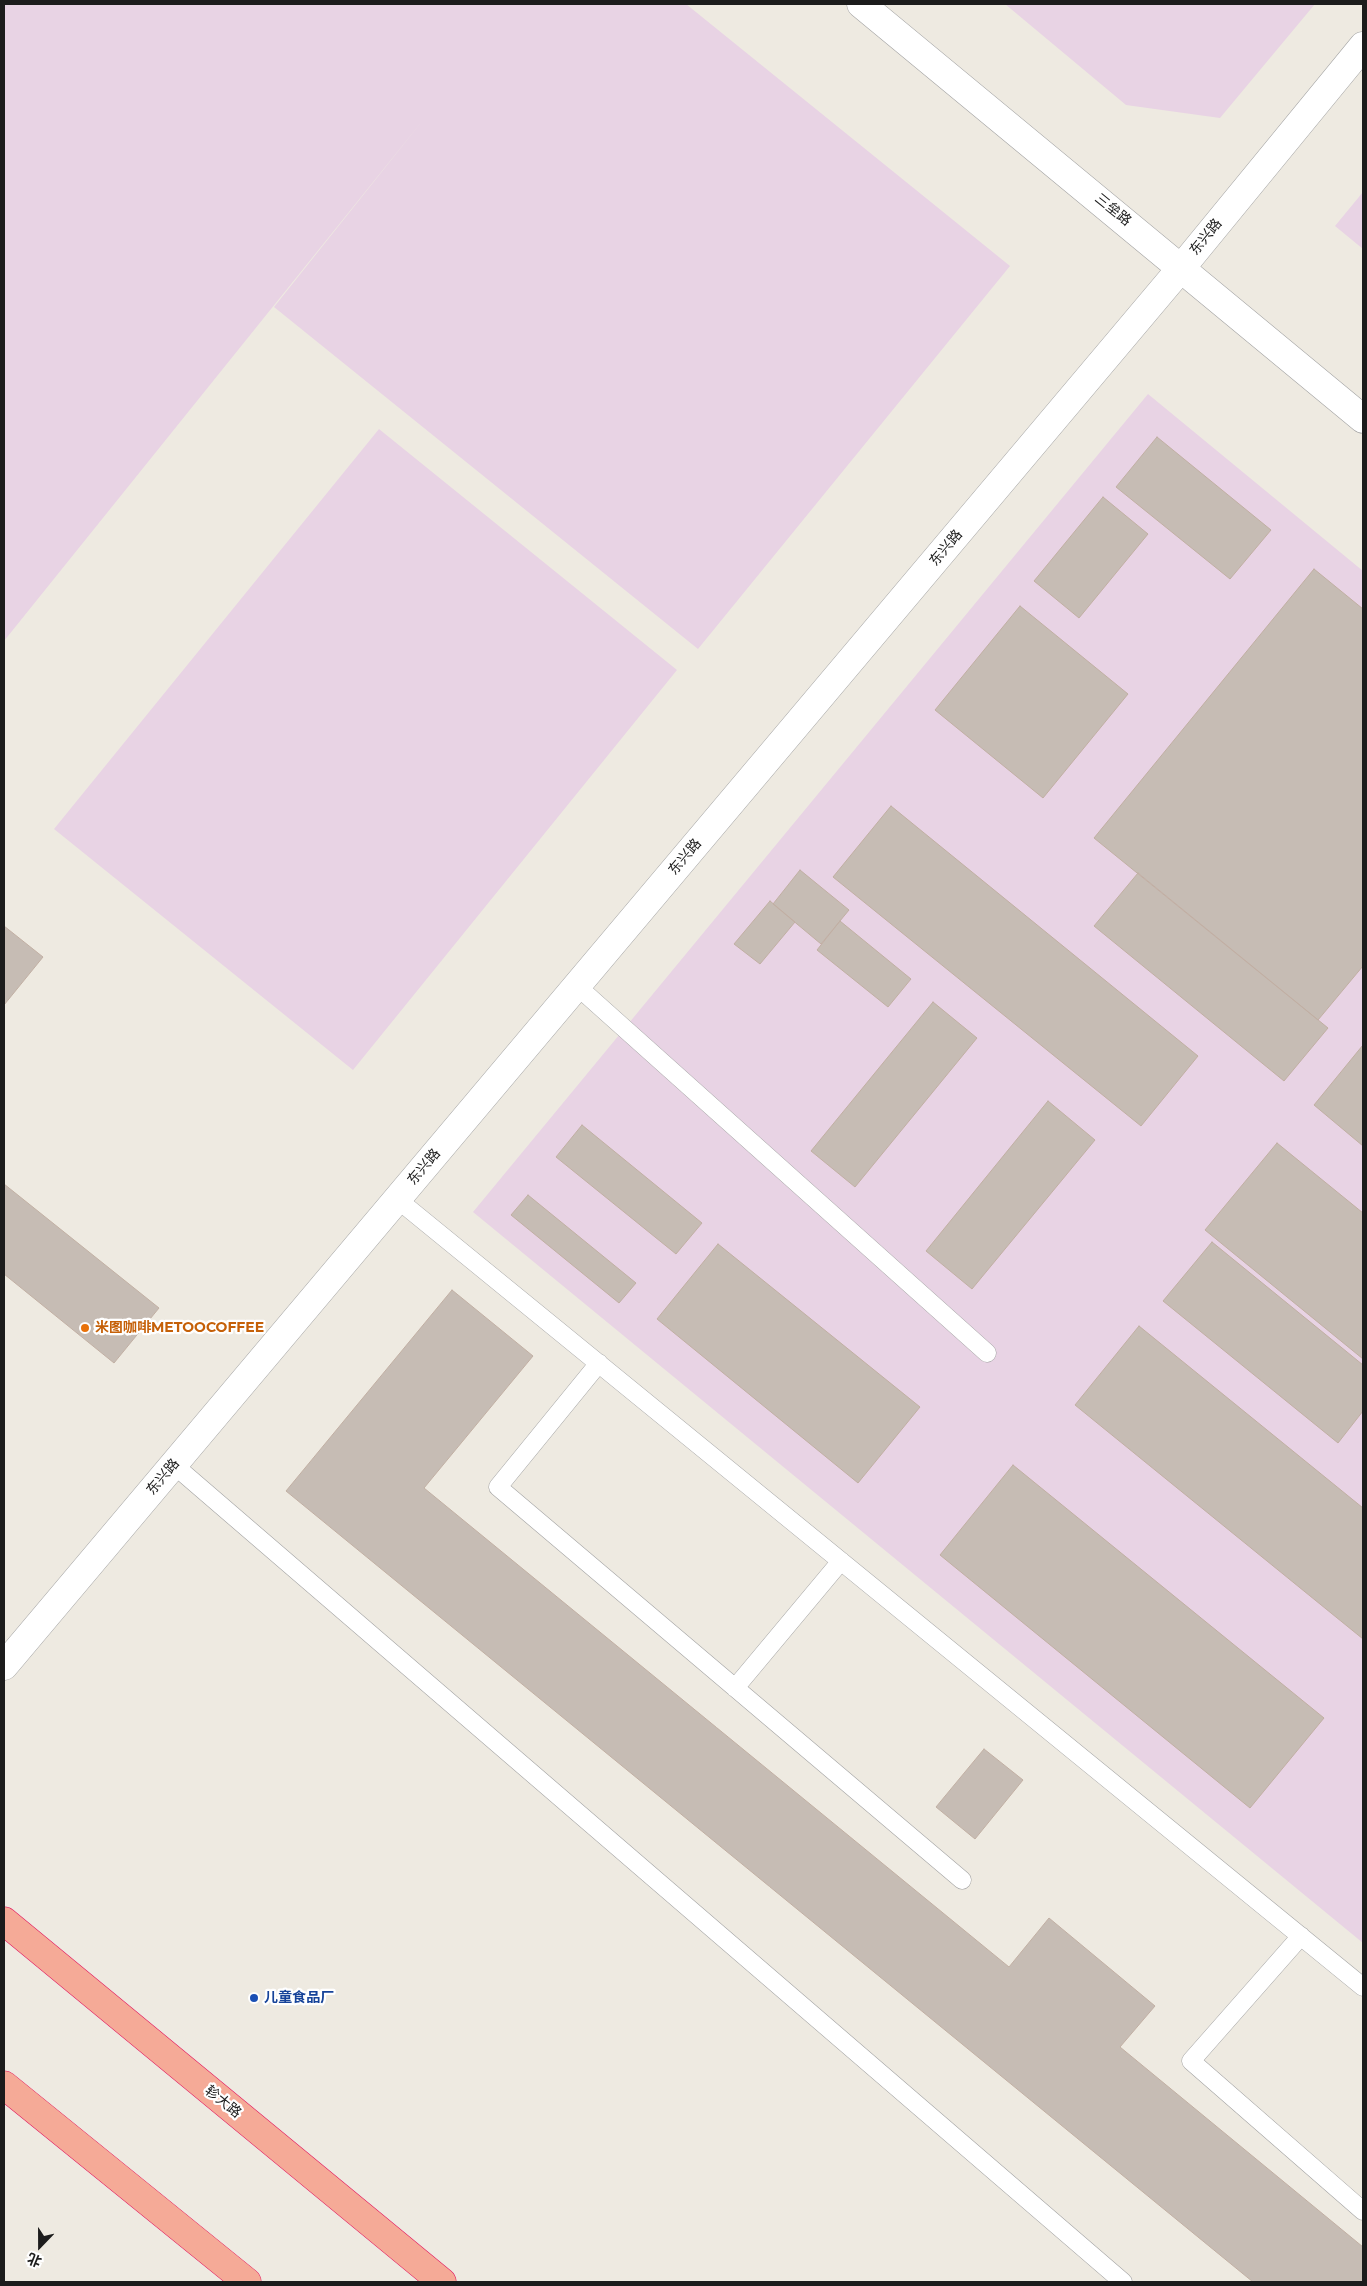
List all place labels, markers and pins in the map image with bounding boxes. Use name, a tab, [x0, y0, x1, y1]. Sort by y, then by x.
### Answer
place label: 米图咖啡METOOCOFFEE	[95, 1320, 264, 1336]
marker: 米图咖啡METOOCOFFEE	[79, 1322, 91, 1334]
place label: 儿童食品厂	[264, 1990, 334, 2006]
marker: 儿童食品厂	[248, 1992, 260, 2004]

